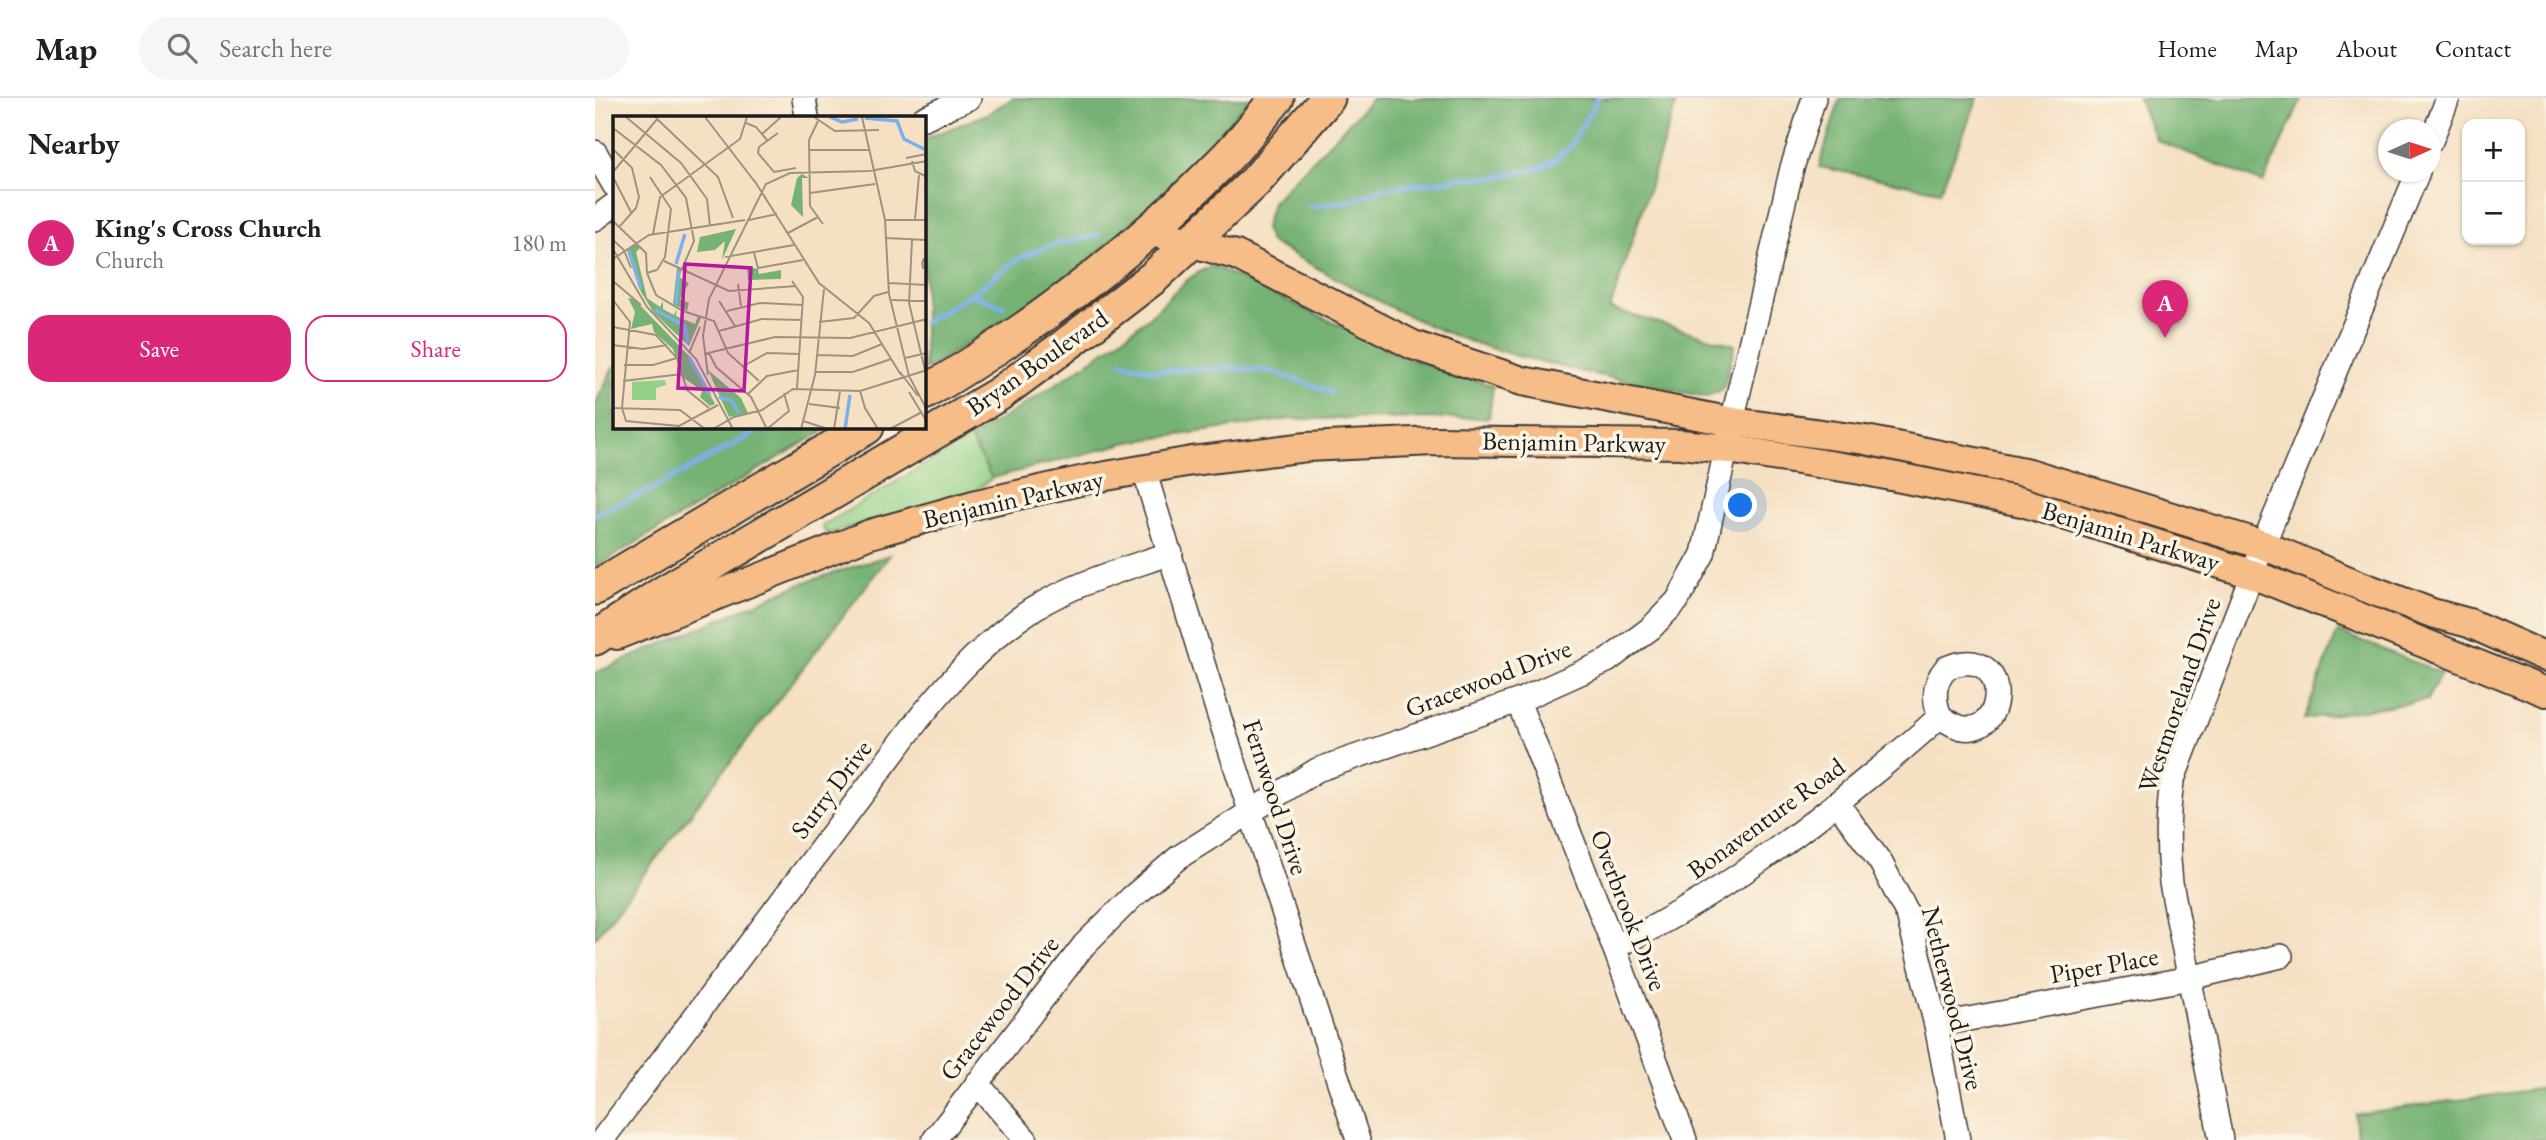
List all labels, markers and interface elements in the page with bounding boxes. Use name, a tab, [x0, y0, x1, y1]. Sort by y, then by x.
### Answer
search box	[139, 17, 629, 80]
text: Map	[35, 27, 97, 70]
icon: search	[163, 29, 201, 67]
text: Search here	[219, 31, 332, 65]
text: Home	[2157, 33, 2217, 64]
text: Map	[2255, 33, 2298, 64]
text: About	[2336, 33, 2397, 64]
text: Contact	[2435, 33, 2511, 64]
inset map	[613, 116, 926, 429]
north arrow	[2378, 119, 2441, 182]
map controls	[2462, 119, 2525, 245]
button: +	[2462, 119, 2525, 182]
text: Nearby	[28, 124, 120, 163]
button: −	[2462, 182, 2525, 245]
text: King's Cross Church	[95, 211, 322, 245]
text: A	[43, 228, 59, 258]
text: 180 m	[511, 228, 567, 258]
text: Church	[95, 245, 164, 275]
pin: A	[2142, 280, 2188, 338]
street label: Bryan Boulevard	[959, 300, 1115, 423]
button: Save	[28, 315, 291, 382]
button: Share	[305, 315, 567, 382]
street label: Benjamin Parkway	[1482, 423, 1667, 461]
street label: Benjamin Parkway	[919, 462, 1107, 536]
your location	[1723, 488, 1757, 522]
street label: Benjamin Parkway	[2038, 493, 2225, 579]
street label: Westmoreland Drive	[2130, 593, 2228, 797]
street label: Gracewood Drive	[1400, 631, 1576, 725]
street label: Fernwood Drive	[1235, 715, 1317, 879]
street label: Surry Drive	[783, 733, 879, 845]
street label: Bonaventure Road	[1681, 749, 1852, 887]
street label: Overbrook Drive	[1583, 825, 1675, 995]
street label: Netherwood Drive	[1914, 903, 1992, 1093]
street label: Gracewood Drive	[932, 929, 1066, 1087]
street label: Piper Place	[2047, 939, 2161, 991]

